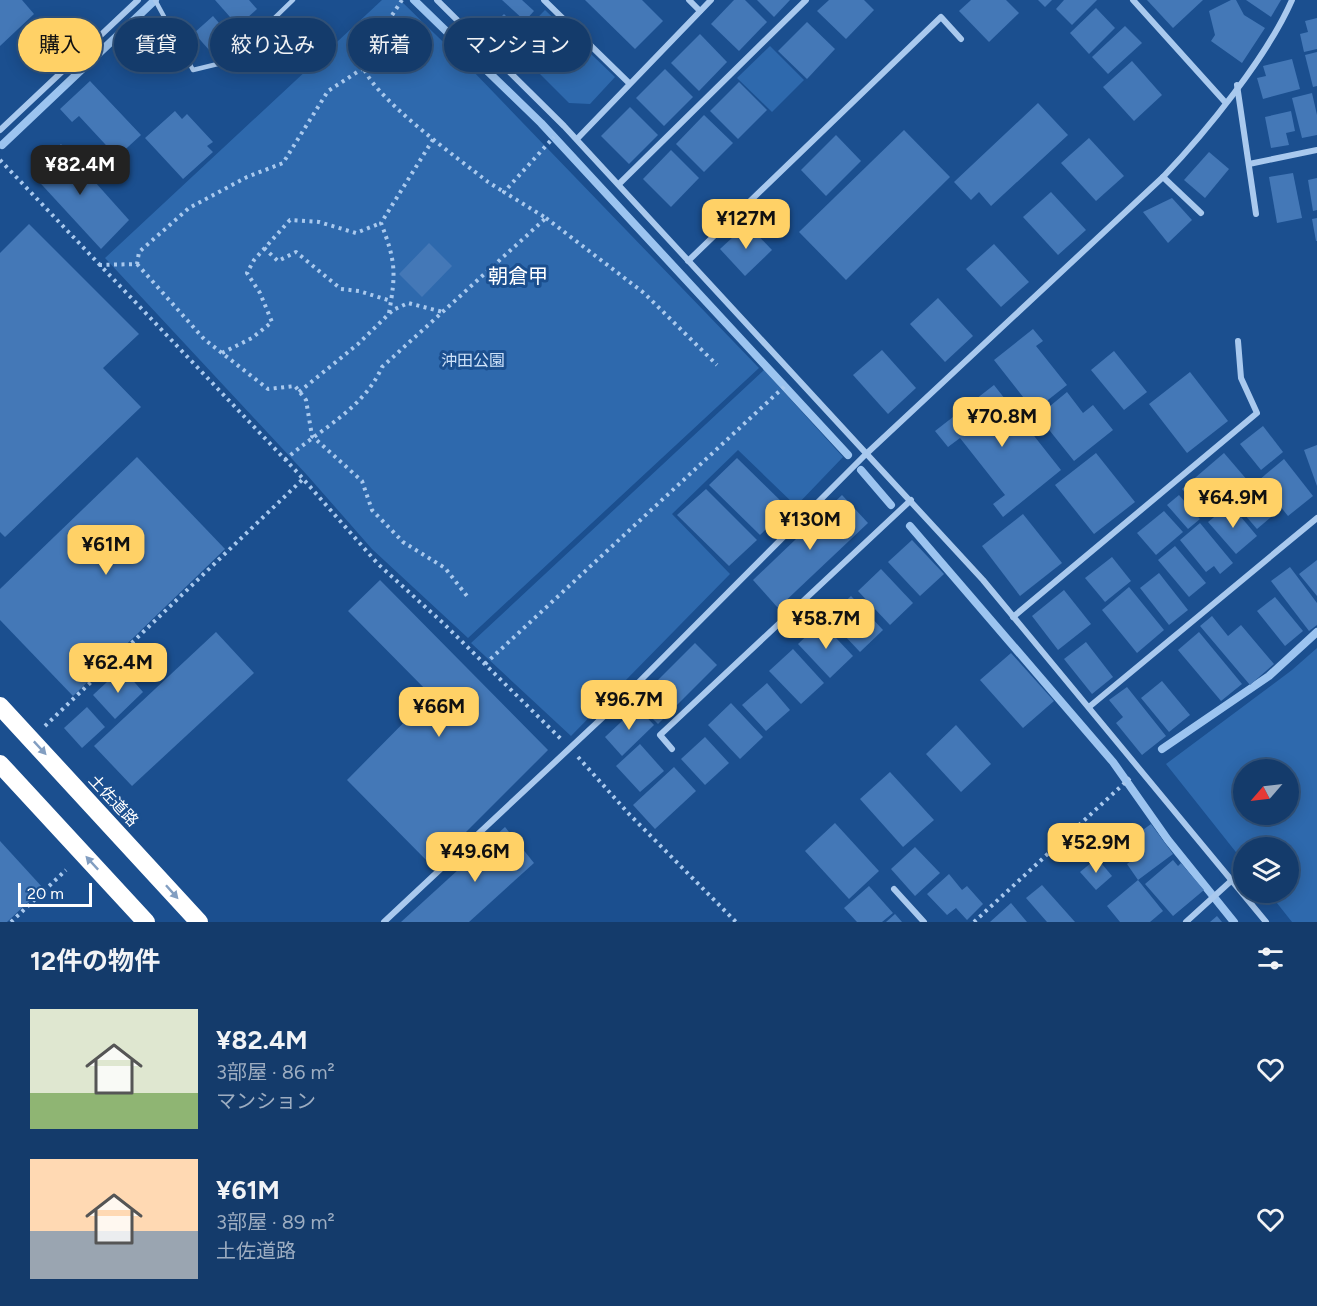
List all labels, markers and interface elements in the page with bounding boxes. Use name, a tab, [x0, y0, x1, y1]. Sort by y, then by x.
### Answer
chip: 購入	[18, 18, 102, 72]
chip: 賃貸	[114, 18, 198, 72]
chip: 絞り込み	[210, 18, 336, 72]
chip: 新着	[348, 18, 432, 72]
chip: マンション	[444, 18, 591, 72]
pin: ¥82.4M	[31, 145, 129, 196]
text: ¥82.4M	[45, 152, 115, 176]
pin: ¥127M	[704, 199, 788, 250]
text: ¥127M	[716, 206, 776, 230]
district label: 朝倉甲	[488, 264, 548, 288]
park label: 沖田公園	[441, 351, 505, 370]
pin: ¥70.8M	[953, 397, 1051, 448]
text: ¥70.8M	[967, 404, 1037, 428]
pin: ¥64.9M	[1184, 478, 1282, 529]
text: ¥64.9M	[1198, 485, 1268, 509]
pin: ¥130M	[768, 500, 852, 551]
text: ¥130M	[779, 507, 841, 531]
pin: ¥61M	[70, 525, 142, 576]
text: ¥61M	[81, 532, 131, 556]
pin: ¥58.7M	[777, 599, 875, 650]
text: ¥58.7M	[792, 606, 861, 630]
pin: ¥62.4M	[69, 643, 167, 694]
text: ¥62.4M	[83, 650, 153, 674]
pin: ¥96.7M	[580, 680, 678, 731]
pin: ¥66M	[403, 687, 475, 738]
text: ¥96.7M	[595, 687, 663, 711]
text: ¥66M	[413, 694, 465, 718]
one-way arrow	[33, 741, 47, 756]
north arrow	[1233, 759, 1299, 825]
map controls	[1233, 759, 1299, 903]
street label: 土佐道路	[85, 770, 142, 830]
pin: ¥52.9M	[1047, 823, 1145, 874]
text: ¥52.9M	[1062, 830, 1130, 854]
pin: ¥49.6M	[426, 832, 524, 883]
button: layers	[1233, 837, 1299, 903]
text: ¥49.6M	[440, 839, 510, 863]
one-way arrow	[85, 856, 99, 871]
scale bar	[18, 880, 92, 908]
text: 20 m	[27, 884, 64, 903]
one-way arrow	[165, 884, 178, 899]
icon: filters	[1254, 942, 1287, 975]
text: 12件の物件	[30, 945, 160, 977]
text: ¥82.4M	[216, 1024, 308, 1056]
icon: home	[78, 1033, 150, 1105]
icon: heart	[1254, 1053, 1287, 1086]
text: 3部屋 · 86 m²	[216, 1060, 335, 1084]
text: マンション	[216, 1089, 316, 1113]
text: ¥61M	[216, 1174, 280, 1206]
icon: home	[78, 1183, 150, 1255]
icon: heart	[1254, 1203, 1287, 1236]
text: 3部屋 · 89 m²	[216, 1210, 335, 1234]
text: 土佐道路	[216, 1239, 296, 1263]

